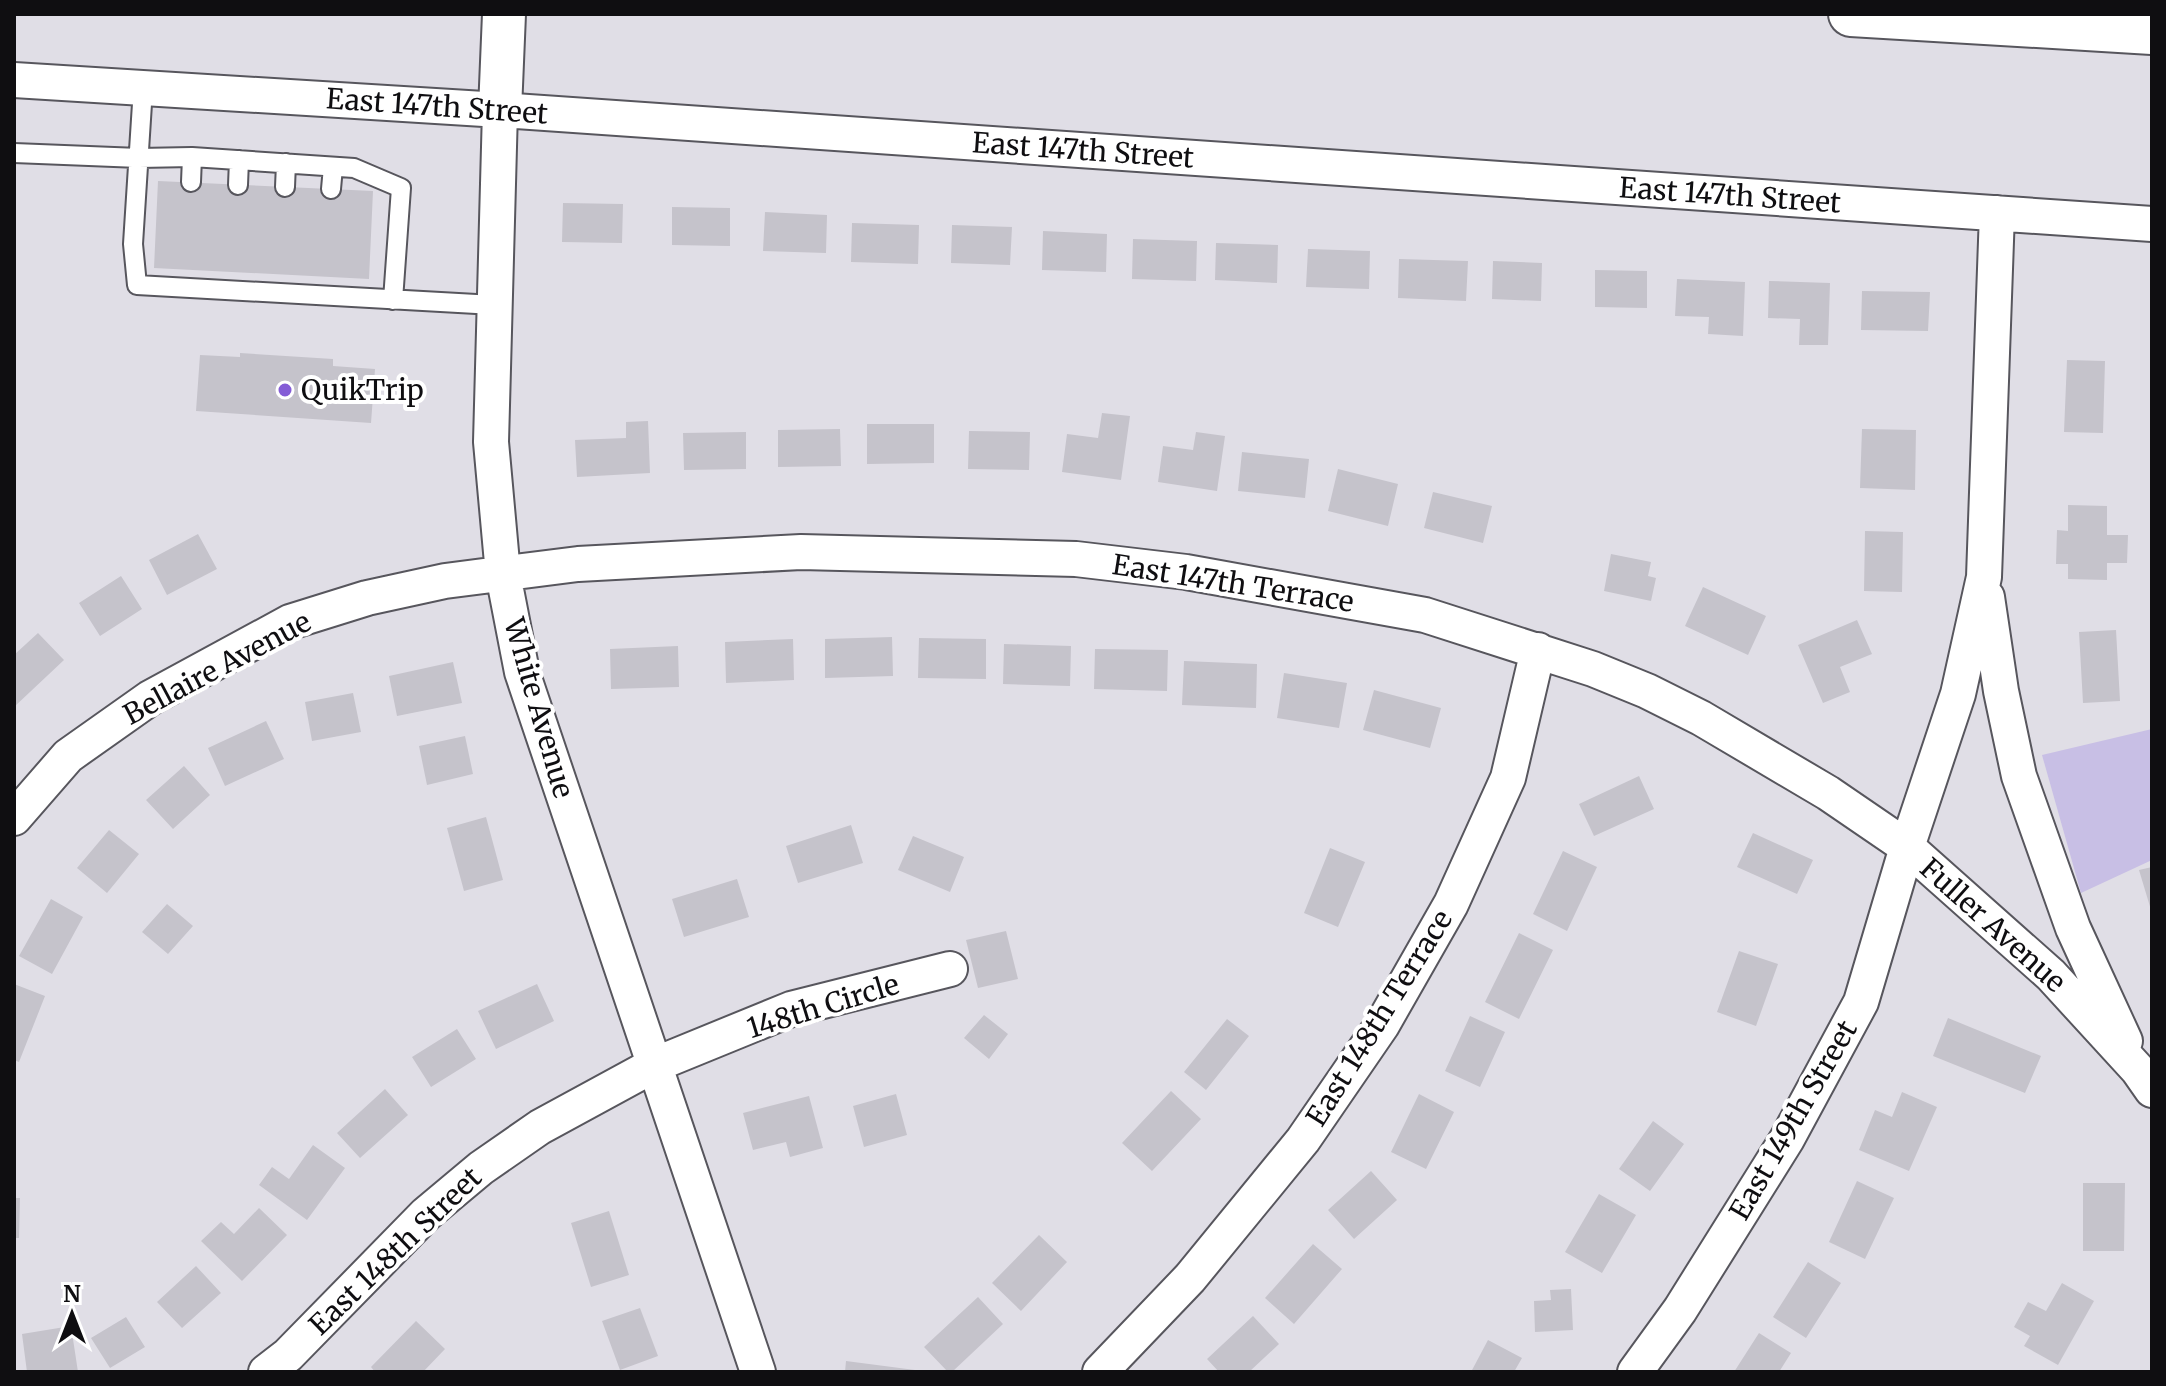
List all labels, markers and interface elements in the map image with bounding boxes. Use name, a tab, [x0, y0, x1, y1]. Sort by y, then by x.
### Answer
street label: East 147th Street	[325, 80, 549, 132]
street label: East 147th Street	[971, 124, 1195, 176]
street label: East 147th Street	[1618, 169, 1842, 221]
place label: QuikTrip	[301, 372, 424, 408]
marker: QuikTrip	[276, 381, 294, 399]
street label: East 147th Terrace	[1110, 546, 1356, 620]
street label: Bellaire Avenue	[117, 604, 317, 732]
street label: White Avenue	[496, 613, 582, 802]
street label: Fuller Avenue	[1913, 850, 2073, 1000]
street label: East 148th Terrace	[1298, 903, 1460, 1133]
street label: 148th Circle	[743, 966, 903, 1046]
street label: East 149th Street	[1721, 1014, 1865, 1226]
street label: East 148th Street	[301, 1159, 489, 1342]
north arrow	[32, 1274, 112, 1354]
text: N	[63, 1280, 81, 1308]

